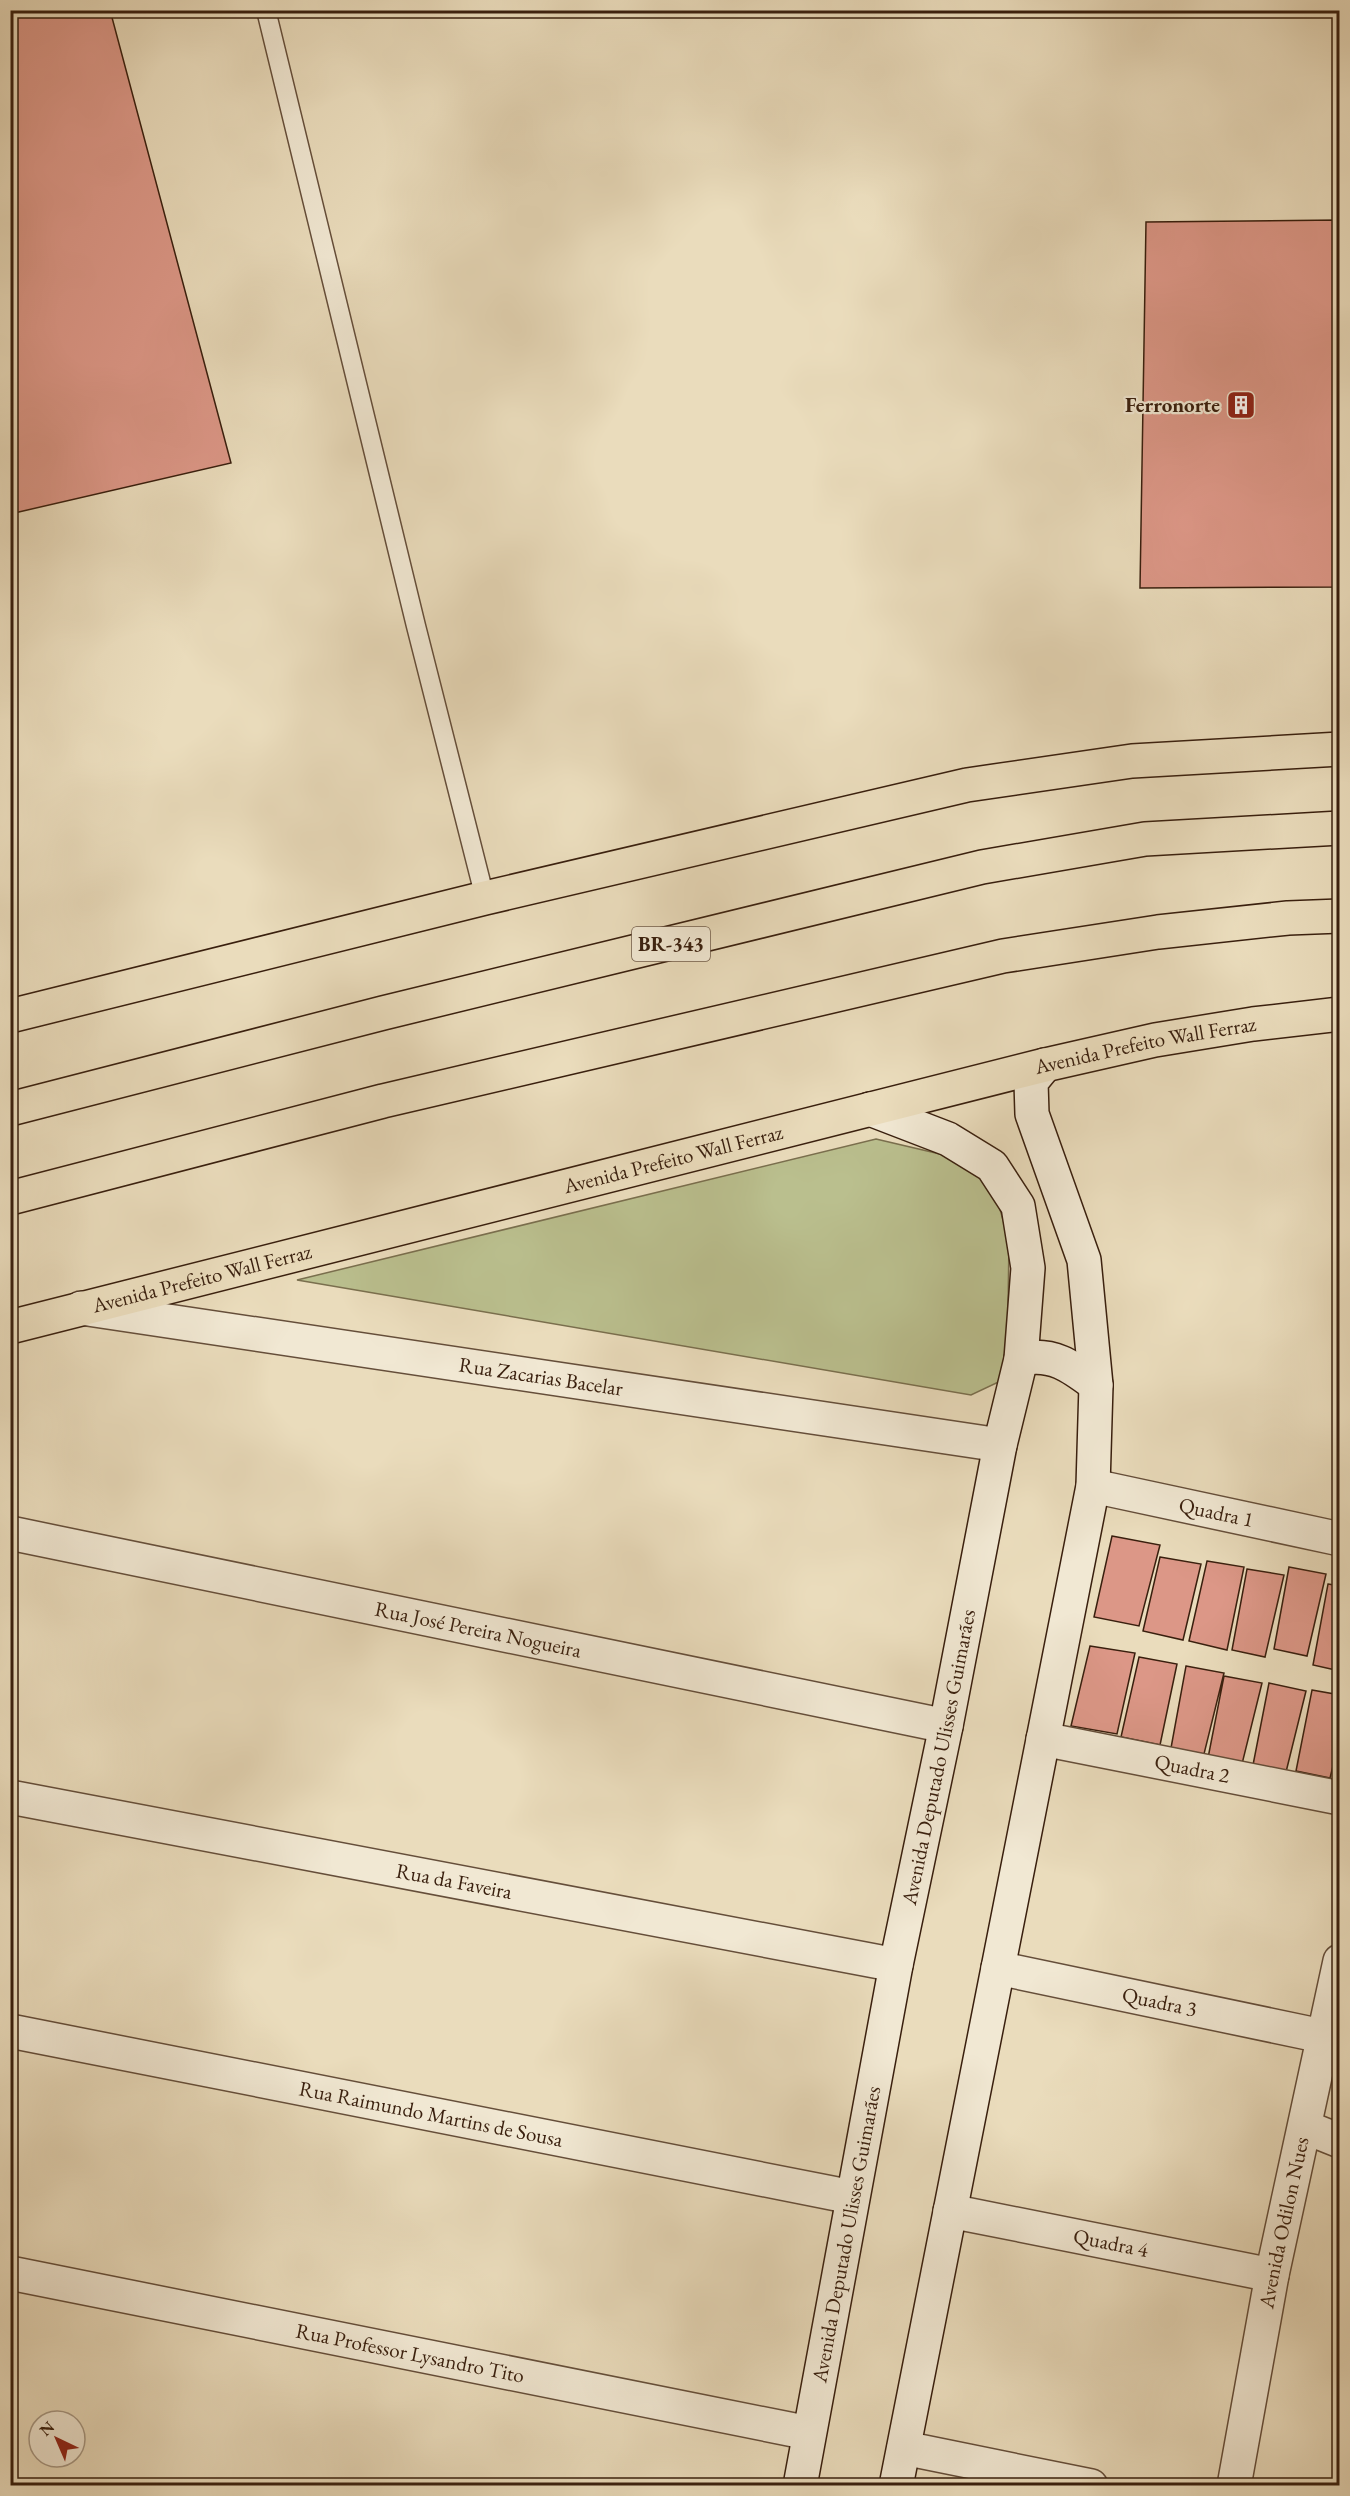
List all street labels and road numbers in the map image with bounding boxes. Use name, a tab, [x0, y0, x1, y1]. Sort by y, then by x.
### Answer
road number: BR-343	[632, 927, 710, 961]
street label: Avenida Prefeito Wall Ferraz	[1031, 1010, 1258, 1080]
street label: Avenida Prefeito Wall Ferraz	[560, 1118, 785, 1200]
street label: Avenida Prefeito Wall Ferraz	[88, 1237, 314, 1319]
street label: Rua Zacarias Bacelar	[457, 1351, 625, 1402]
street label: Quadra 1	[1176, 1491, 1256, 1533]
street label: Rua José Pereira Nogueira	[373, 1595, 584, 1664]
street label: Avenida Deputado Ulisses Guimarães	[895, 1607, 981, 1908]
street label: Quadra 2	[1152, 1747, 1232, 1789]
street label: Rua da Faveira	[394, 1857, 515, 1905]
street label: Quadra 3	[1119, 1980, 1199, 2022]
street label: Rua Raimundo Martins de Sousa	[297, 2074, 566, 2153]
street label: Avenida Deputado Ulisses Guimarães	[805, 2084, 886, 2386]
street label: Avenida Odilon Nues	[1252, 2134, 1315, 2312]
street label: Quadra 4	[1071, 2222, 1152, 2263]
street label: Rua Professor Lysandro Tito	[294, 2317, 527, 2389]

